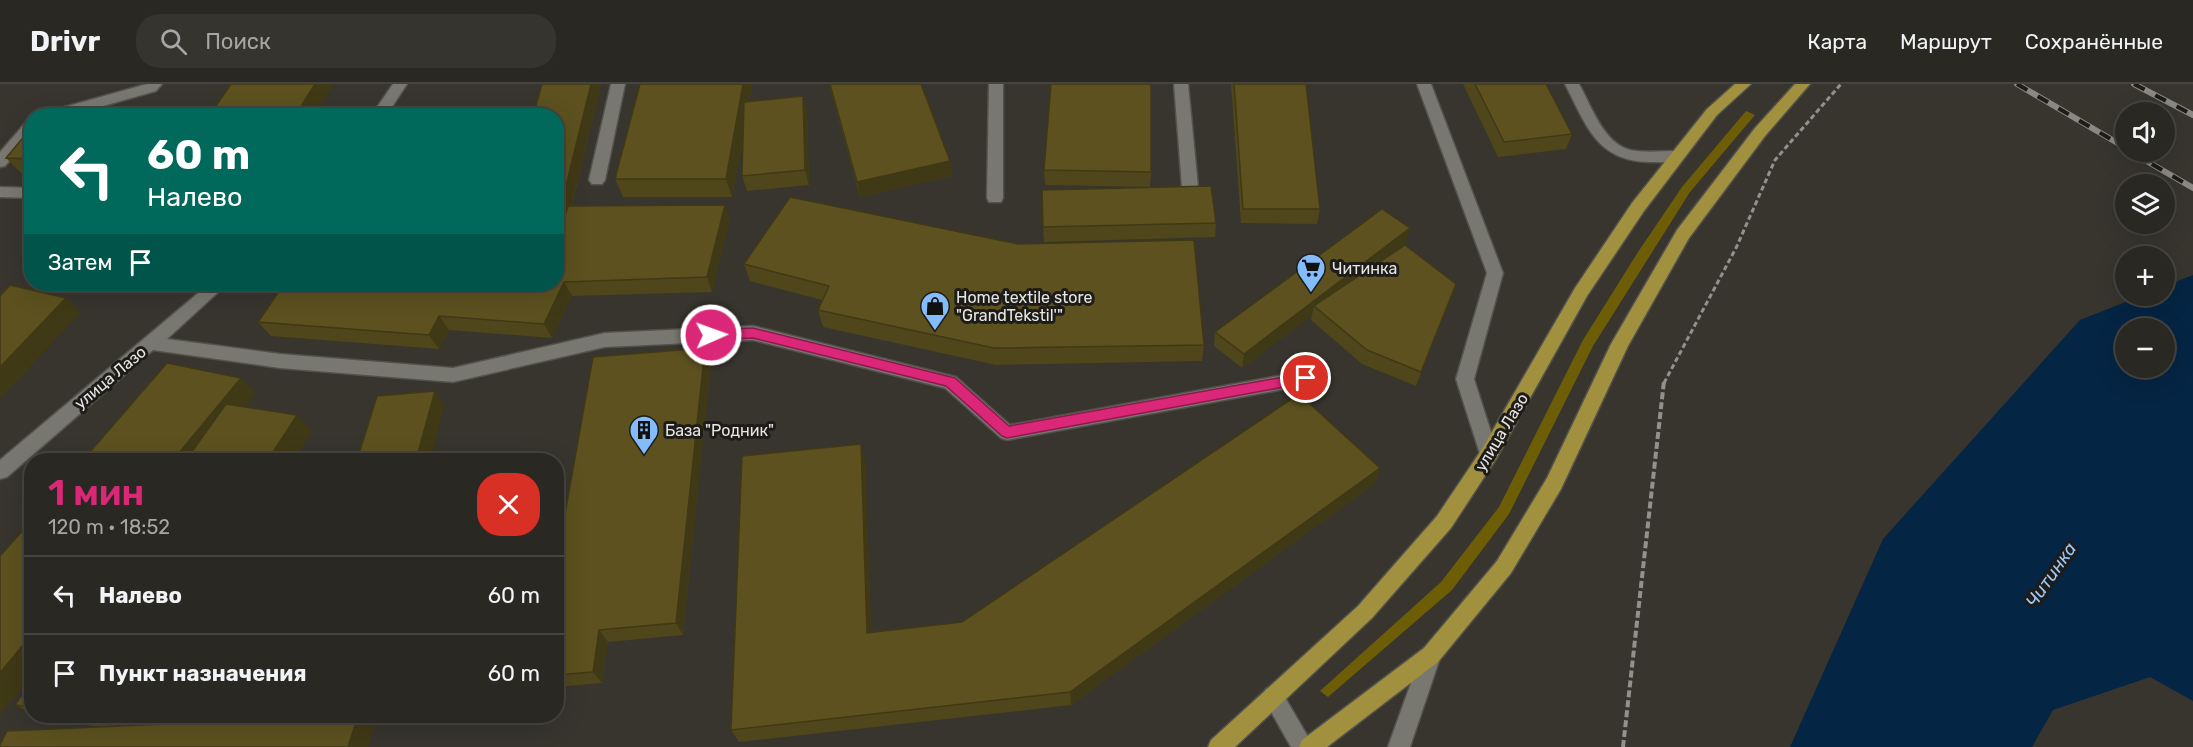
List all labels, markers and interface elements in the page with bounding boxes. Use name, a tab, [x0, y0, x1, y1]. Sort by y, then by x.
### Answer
search box	[136, 14, 556, 68]
text: Drivr	[30, 25, 100, 58]
icon: search	[157, 25, 190, 58]
text: Поиск	[205, 28, 271, 55]
text: Карта	[1807, 29, 1867, 54]
text: Маршрут	[1900, 29, 1992, 54]
text: Сохранённые	[2025, 29, 2163, 54]
map controls	[2115, 102, 2175, 378]
button: sound	[2115, 102, 2175, 162]
text: 60 m	[147, 130, 250, 180]
icon: left	[48, 132, 126, 210]
button: layers	[2115, 174, 2175, 234]
text: Налево	[147, 181, 243, 213]
icon: arrive	[124, 246, 157, 279]
button: +	[2115, 246, 2175, 306]
text: Затем	[48, 249, 112, 276]
supermarket icon: Читинка	[1295, 252, 1327, 294]
place label: Читинка	[1332, 259, 1397, 278]
place label: Home textile store "GrandTekstil'"	[956, 288, 1092, 325]
shop icon: Home textile store "GrandTekstil'"	[919, 290, 951, 332]
position arrow	[679, 303, 743, 367]
button: −	[2115, 318, 2175, 378]
street label: улица Лазо	[71, 342, 150, 413]
pin	[1280, 352, 1331, 403]
icon: arrive	[1289, 361, 1322, 394]
street label: улица Лазо	[1471, 390, 1532, 475]
building icon: База "Родник"	[628, 414, 660, 456]
place label: База "Родник"	[665, 421, 774, 440]
text: 1 мин	[48, 471, 144, 514]
button: close	[477, 473, 540, 536]
text: 120 m · 18:52	[48, 515, 170, 539]
water label: Читинка	[2021, 538, 2081, 612]
icon: left	[48, 579, 81, 612]
text: Налево	[99, 582, 182, 609]
text: 60 m	[488, 582, 540, 609]
icon: arrive	[48, 657, 81, 690]
text: Пункт назначения	[99, 660, 307, 687]
text: 60 m	[488, 660, 540, 687]

